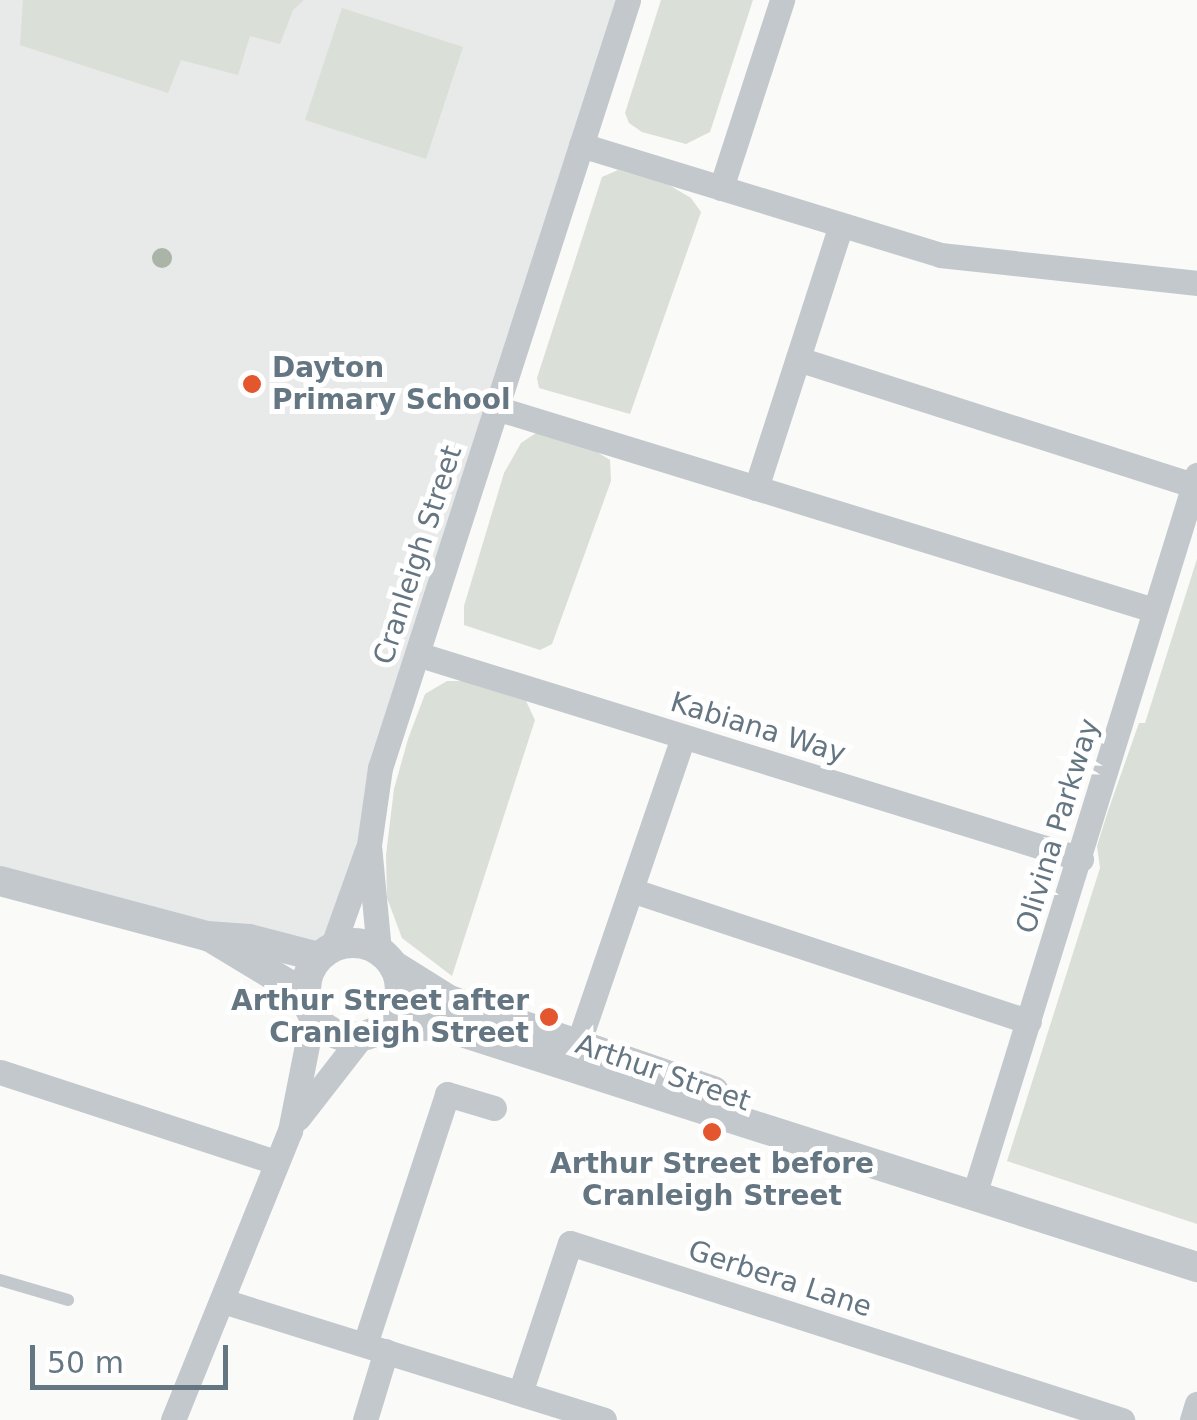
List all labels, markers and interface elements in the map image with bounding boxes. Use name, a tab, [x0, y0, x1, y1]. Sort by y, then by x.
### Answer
place label: Dayton Primary School	[272, 351, 511, 417]
marker: Dayton Primary School	[241, 373, 263, 395]
street label: Cranleigh Street	[367, 441, 469, 669]
street label: Kabiana Way	[666, 685, 850, 771]
street label: Olivina Parkway	[1009, 715, 1107, 937]
place label: Arthur Street after Cranleigh Street	[231, 984, 529, 1050]
marker: Arthur Street after Cranleigh Street	[538, 1006, 560, 1028]
street label: Arthur Street	[571, 1027, 755, 1119]
marker: Arthur Street before Cranleigh Street	[701, 1121, 723, 1143]
place label: Arthur Street before Cranleigh Street	[550, 1147, 874, 1213]
street label: Gerbera Lane	[684, 1234, 876, 1324]
scale bar	[35, 1325, 232, 1387]
text: 50 m	[47, 1345, 124, 1380]

